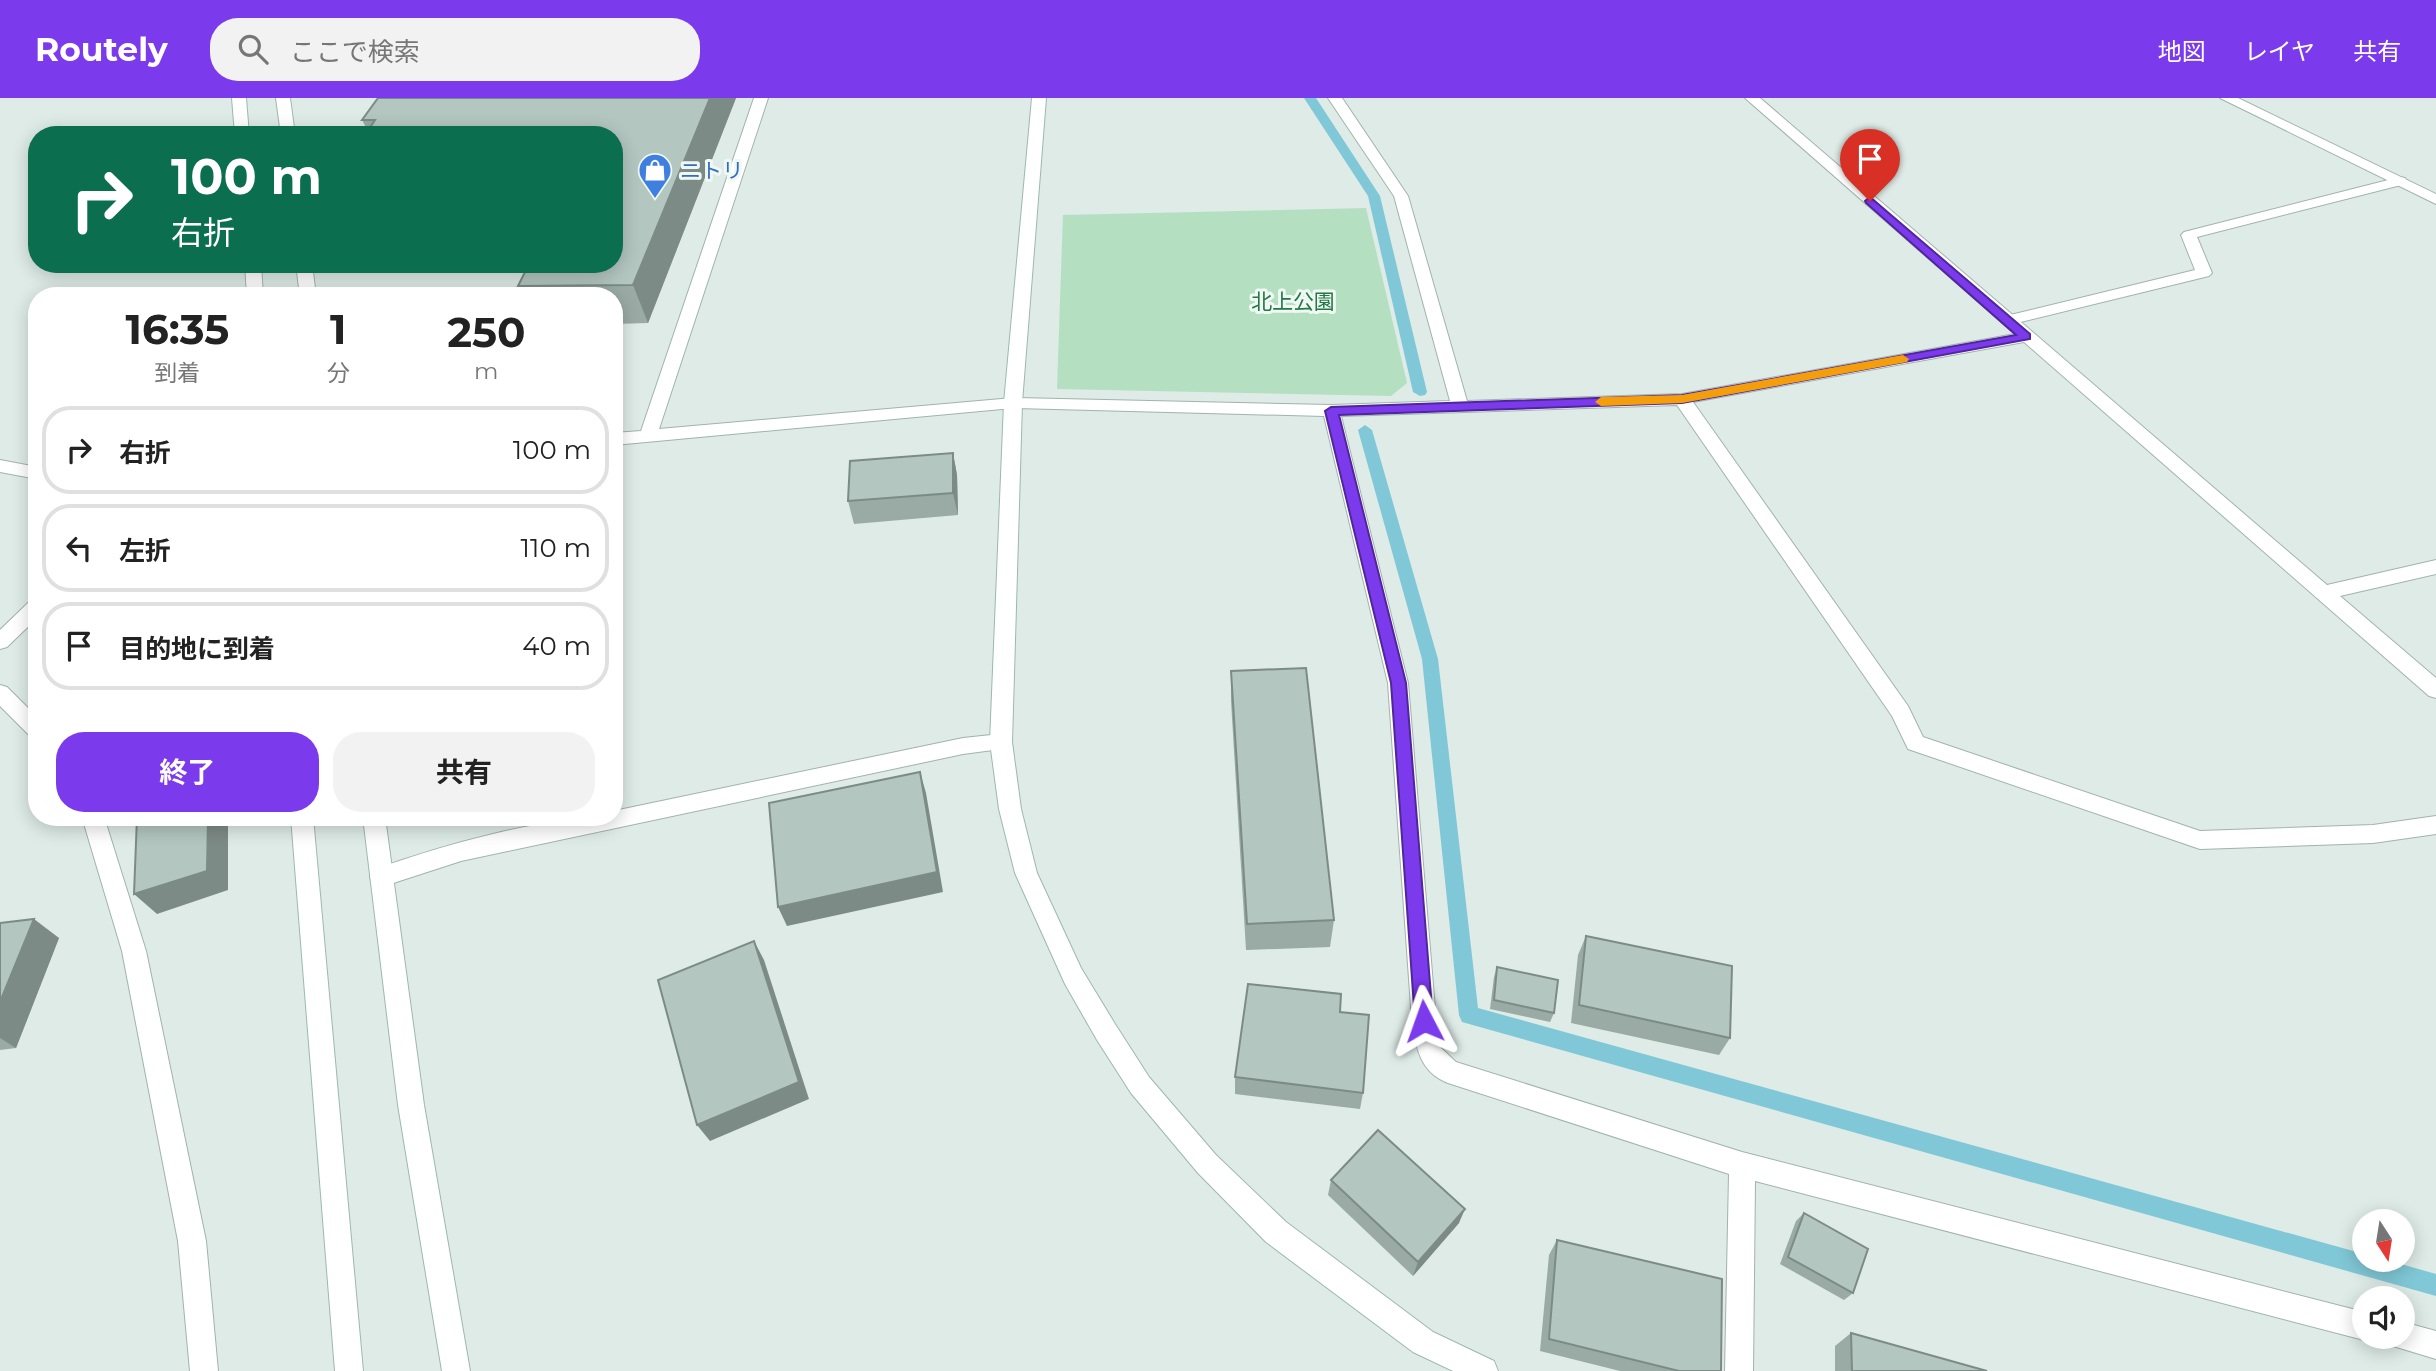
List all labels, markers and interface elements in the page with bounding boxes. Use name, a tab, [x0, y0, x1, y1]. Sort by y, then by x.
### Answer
search box	[210, 18, 700, 81]
text: Routely	[35, 29, 168, 69]
icon: search	[234, 30, 272, 68]
text: ここで検索	[290, 36, 420, 68]
text: 地図	[2158, 37, 2206, 66]
text: レイヤ	[2244, 37, 2315, 66]
text: 共有	[2353, 37, 2401, 66]
pin	[1840, 129, 1900, 201]
icon: arrive	[1851, 140, 1889, 178]
text: 100 m	[171, 147, 322, 206]
shop icon: ニトリ	[636, 151, 674, 200]
icon: right	[56, 154, 147, 245]
place label: ニトリ	[680, 158, 743, 183]
text: 右折	[171, 213, 235, 252]
park label: 北上公園	[1251, 289, 1335, 314]
text: 16:35	[126, 303, 229, 355]
text: 1	[330, 303, 346, 355]
text: 250	[447, 306, 525, 358]
text: m	[474, 357, 499, 385]
text: 到着	[154, 359, 200, 387]
text: 分	[327, 359, 350, 387]
icon: right	[60, 431, 98, 469]
text: 100 m	[513, 434, 591, 466]
text: 右折	[119, 437, 171, 469]
icon: left	[60, 529, 98, 567]
text: 110 m	[521, 532, 591, 564]
text: 左折	[119, 535, 171, 567]
icon: arrive	[60, 627, 98, 665]
text: 40 m	[522, 630, 591, 662]
text: 目的地に到着	[119, 633, 275, 665]
button: 終了	[56, 732, 319, 812]
button: 共有	[333, 732, 595, 812]
position arrow	[1387, 984, 1461, 1058]
north arrow	[2352, 1209, 2415, 1272]
map controls	[2352, 1209, 2415, 1349]
button: sound	[2352, 1286, 2415, 1349]

